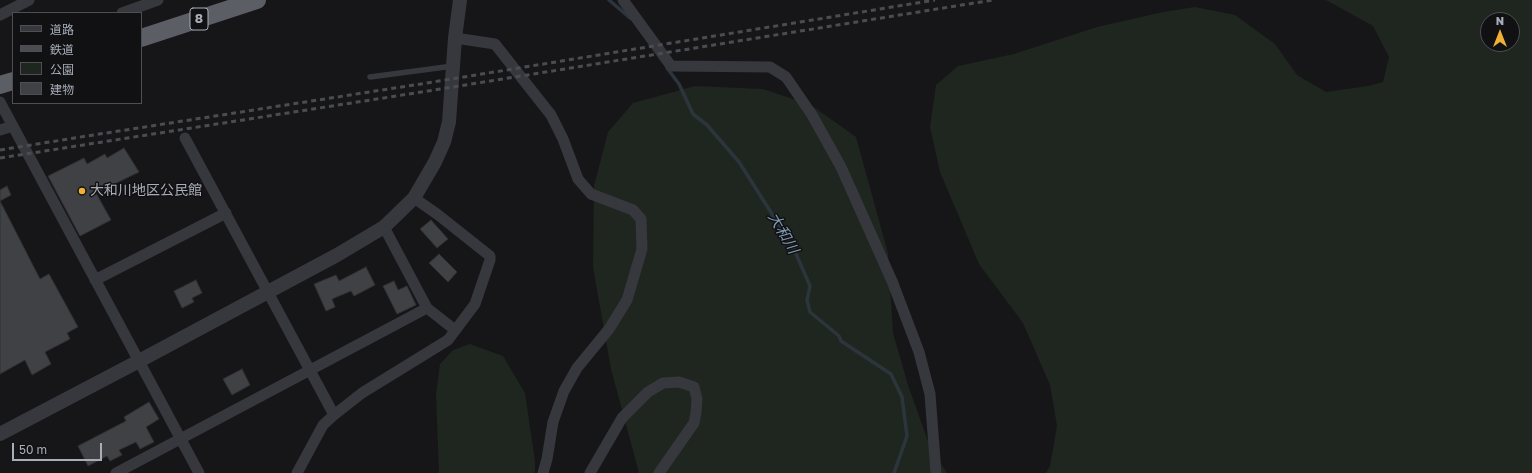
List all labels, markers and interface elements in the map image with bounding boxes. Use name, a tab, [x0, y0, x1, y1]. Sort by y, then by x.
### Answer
road number: 8	[190, 8, 208, 30]
legend	[12, 12, 142, 104]
north arrow	[1480, 12, 1520, 52]
text: N	[1496, 14, 1504, 27]
text: 道路	[50, 22, 74, 37]
text: 鉄道	[50, 42, 74, 57]
text: 公園	[50, 62, 74, 77]
text: 建物	[50, 82, 74, 97]
place label: 大和川地区公民館	[90, 183, 202, 199]
marker: 大和川地区公民館	[77, 186, 87, 196]
water label: 大和川	[764, 209, 802, 257]
scale bar	[14, 435, 104, 461]
text: 50 m	[19, 442, 47, 457]

